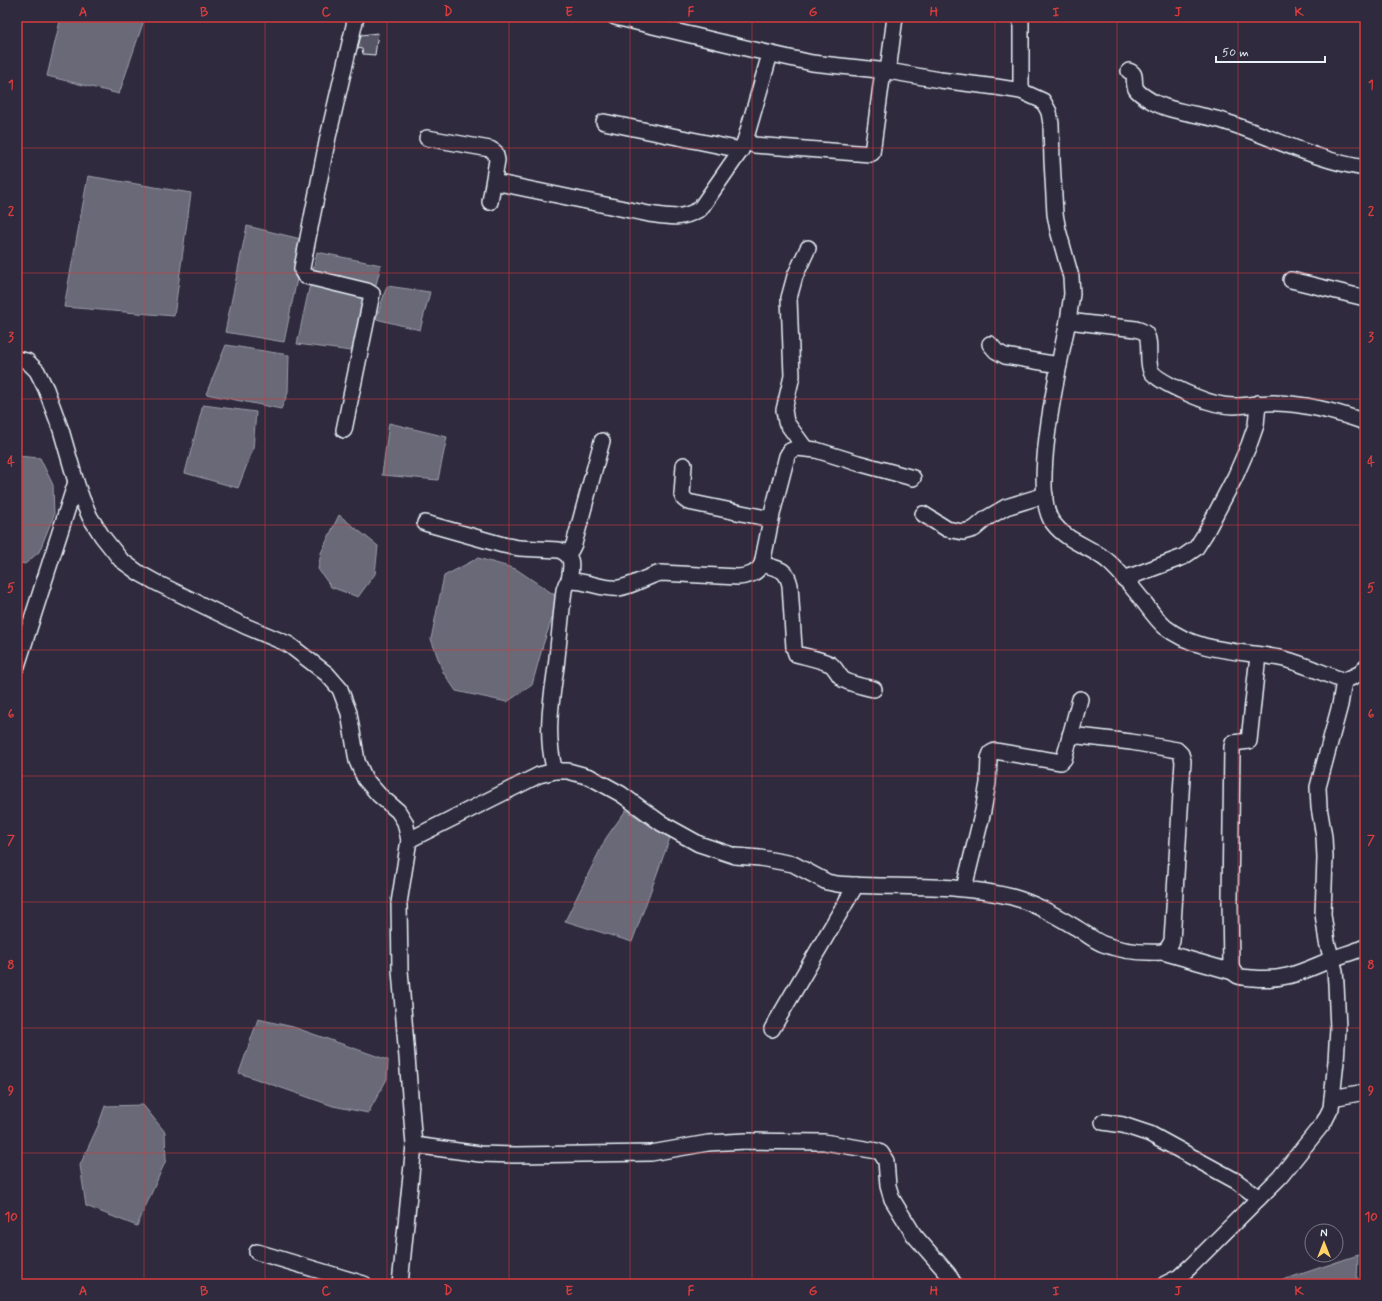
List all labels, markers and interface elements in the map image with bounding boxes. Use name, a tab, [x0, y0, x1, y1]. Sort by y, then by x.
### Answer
text: A	[79, 4, 87, 21]
text: B	[200, 4, 209, 21]
text: C	[321, 4, 331, 21]
text: D	[444, 4, 453, 21]
text: E	[565, 4, 573, 21]
text: F	[688, 4, 695, 21]
text: G	[809, 4, 818, 21]
text: H	[930, 4, 939, 21]
text: I	[1053, 4, 1060, 21]
text: J	[1174, 4, 1182, 21]
text: K	[1294, 4, 1304, 21]
scale bar	[1216, 38, 1325, 64]
text: 50 m	[1222, 45, 1249, 61]
text: 1	[8, 77, 14, 94]
text: 1	[1368, 77, 1374, 94]
text: 2	[8, 203, 15, 220]
text: 2	[1368, 203, 1375, 220]
text: 3	[8, 329, 14, 346]
text: 3	[1368, 329, 1374, 346]
text: 4	[7, 454, 15, 471]
text: 4	[1367, 454, 1375, 471]
text: 5	[7, 580, 15, 597]
text: 5	[1367, 580, 1375, 597]
text: 6	[8, 706, 15, 723]
text: 6	[1368, 706, 1375, 723]
text: 7	[7, 832, 15, 849]
text: 7	[1367, 832, 1375, 849]
text: 8	[7, 957, 15, 974]
text: 8	[1367, 957, 1375, 974]
text: 9	[8, 1083, 15, 1100]
text: 9	[1368, 1083, 1375, 1100]
text: 10	[4, 1209, 18, 1226]
text: 10	[1364, 1209, 1378, 1226]
north arrow	[1304, 1223, 1344, 1263]
text: N	[1320, 1227, 1328, 1241]
text: A	[79, 1283, 87, 1300]
text: B	[200, 1283, 209, 1300]
text: C	[321, 1283, 331, 1300]
text: D	[444, 1283, 453, 1300]
text: E	[565, 1283, 573, 1300]
text: F	[688, 1283, 695, 1300]
text: G	[809, 1283, 818, 1300]
text: H	[930, 1283, 939, 1300]
text: I	[1053, 1283, 1060, 1300]
text: J	[1174, 1283, 1182, 1300]
text: K	[1294, 1283, 1304, 1300]

